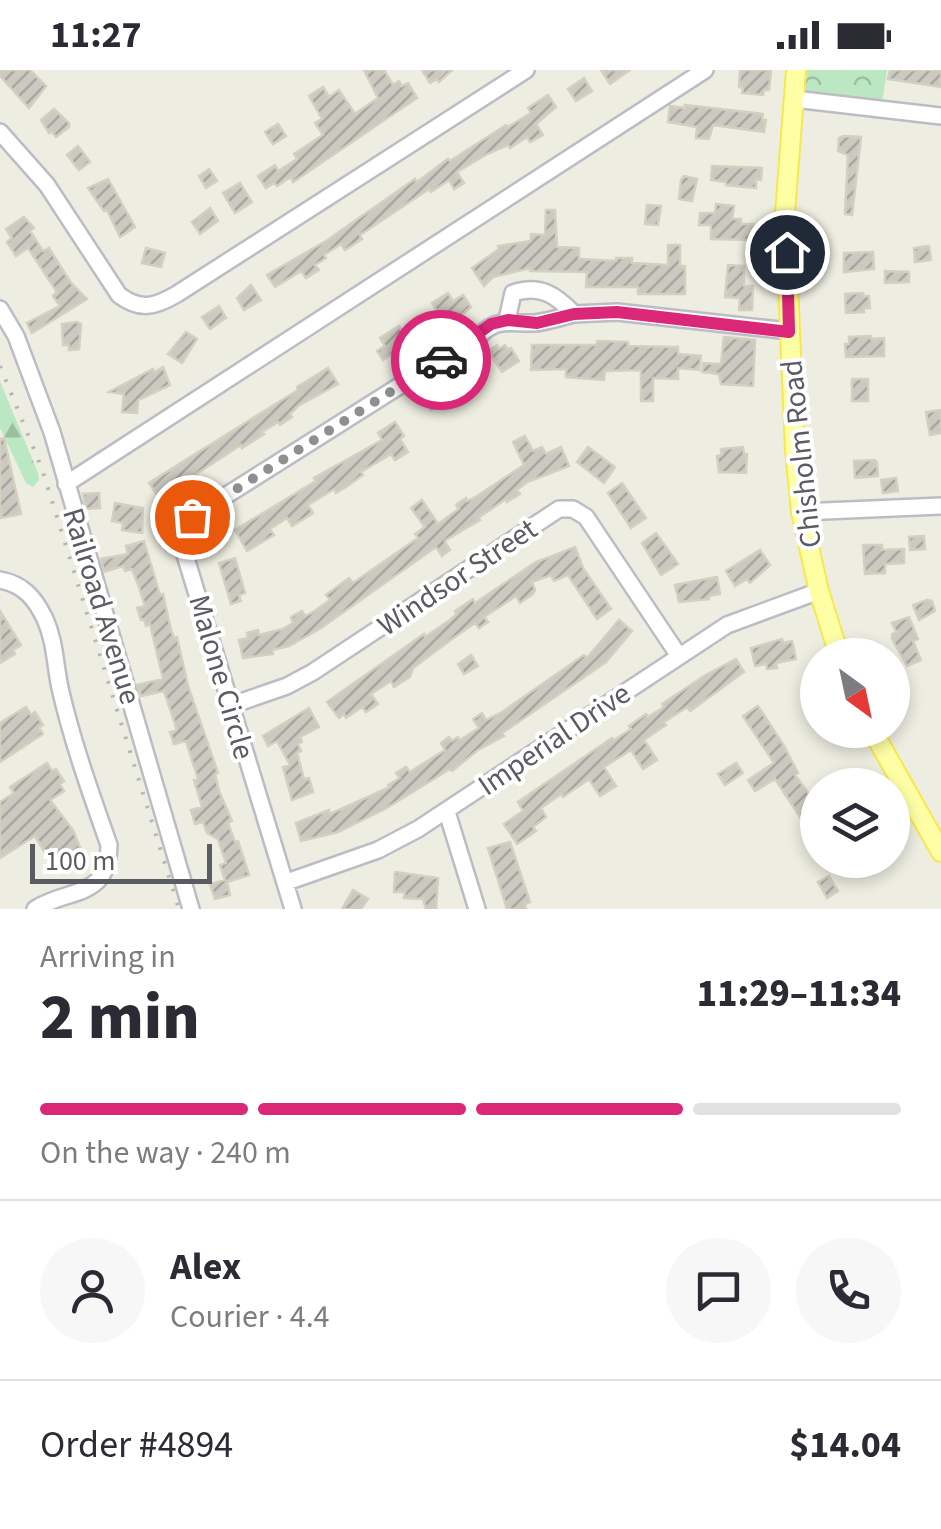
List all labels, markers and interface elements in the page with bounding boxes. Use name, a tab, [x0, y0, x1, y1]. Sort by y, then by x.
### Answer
text: 11:27	[50, 8, 142, 62]
pin	[745, 210, 830, 295]
icon: home	[760, 225, 815, 280]
courier	[391, 310, 491, 410]
icon: car	[414, 333, 469, 388]
street label: Chisholm Road	[770, 358, 833, 550]
pin	[150, 475, 235, 560]
icon: bag	[165, 490, 220, 545]
street label: Railroad Avenue	[51, 503, 152, 710]
street label: Windsor Street	[369, 508, 546, 647]
street label: Malone Circle	[178, 590, 265, 764]
north arrow	[800, 638, 910, 748]
map controls	[800, 638, 910, 878]
street label: Imperial Drive	[469, 672, 639, 806]
button: layers	[800, 768, 910, 878]
scale bar	[30, 839, 212, 884]
text: 100 m	[45, 841, 116, 881]
text: Arriving in	[40, 934, 176, 980]
text: 11:29–11:34	[697, 967, 901, 1021]
text: 2 min	[40, 971, 200, 1064]
text: On the way · 240 m	[40, 1130, 291, 1176]
button: person	[40, 1238, 145, 1343]
button: chat	[666, 1238, 771, 1343]
button: phone	[796, 1238, 901, 1343]
text: Alex	[170, 1240, 241, 1294]
text: Courier · 4.4	[170, 1294, 330, 1340]
text: Order #4894	[40, 1418, 233, 1472]
text: $14.04	[789, 1418, 901, 1472]

